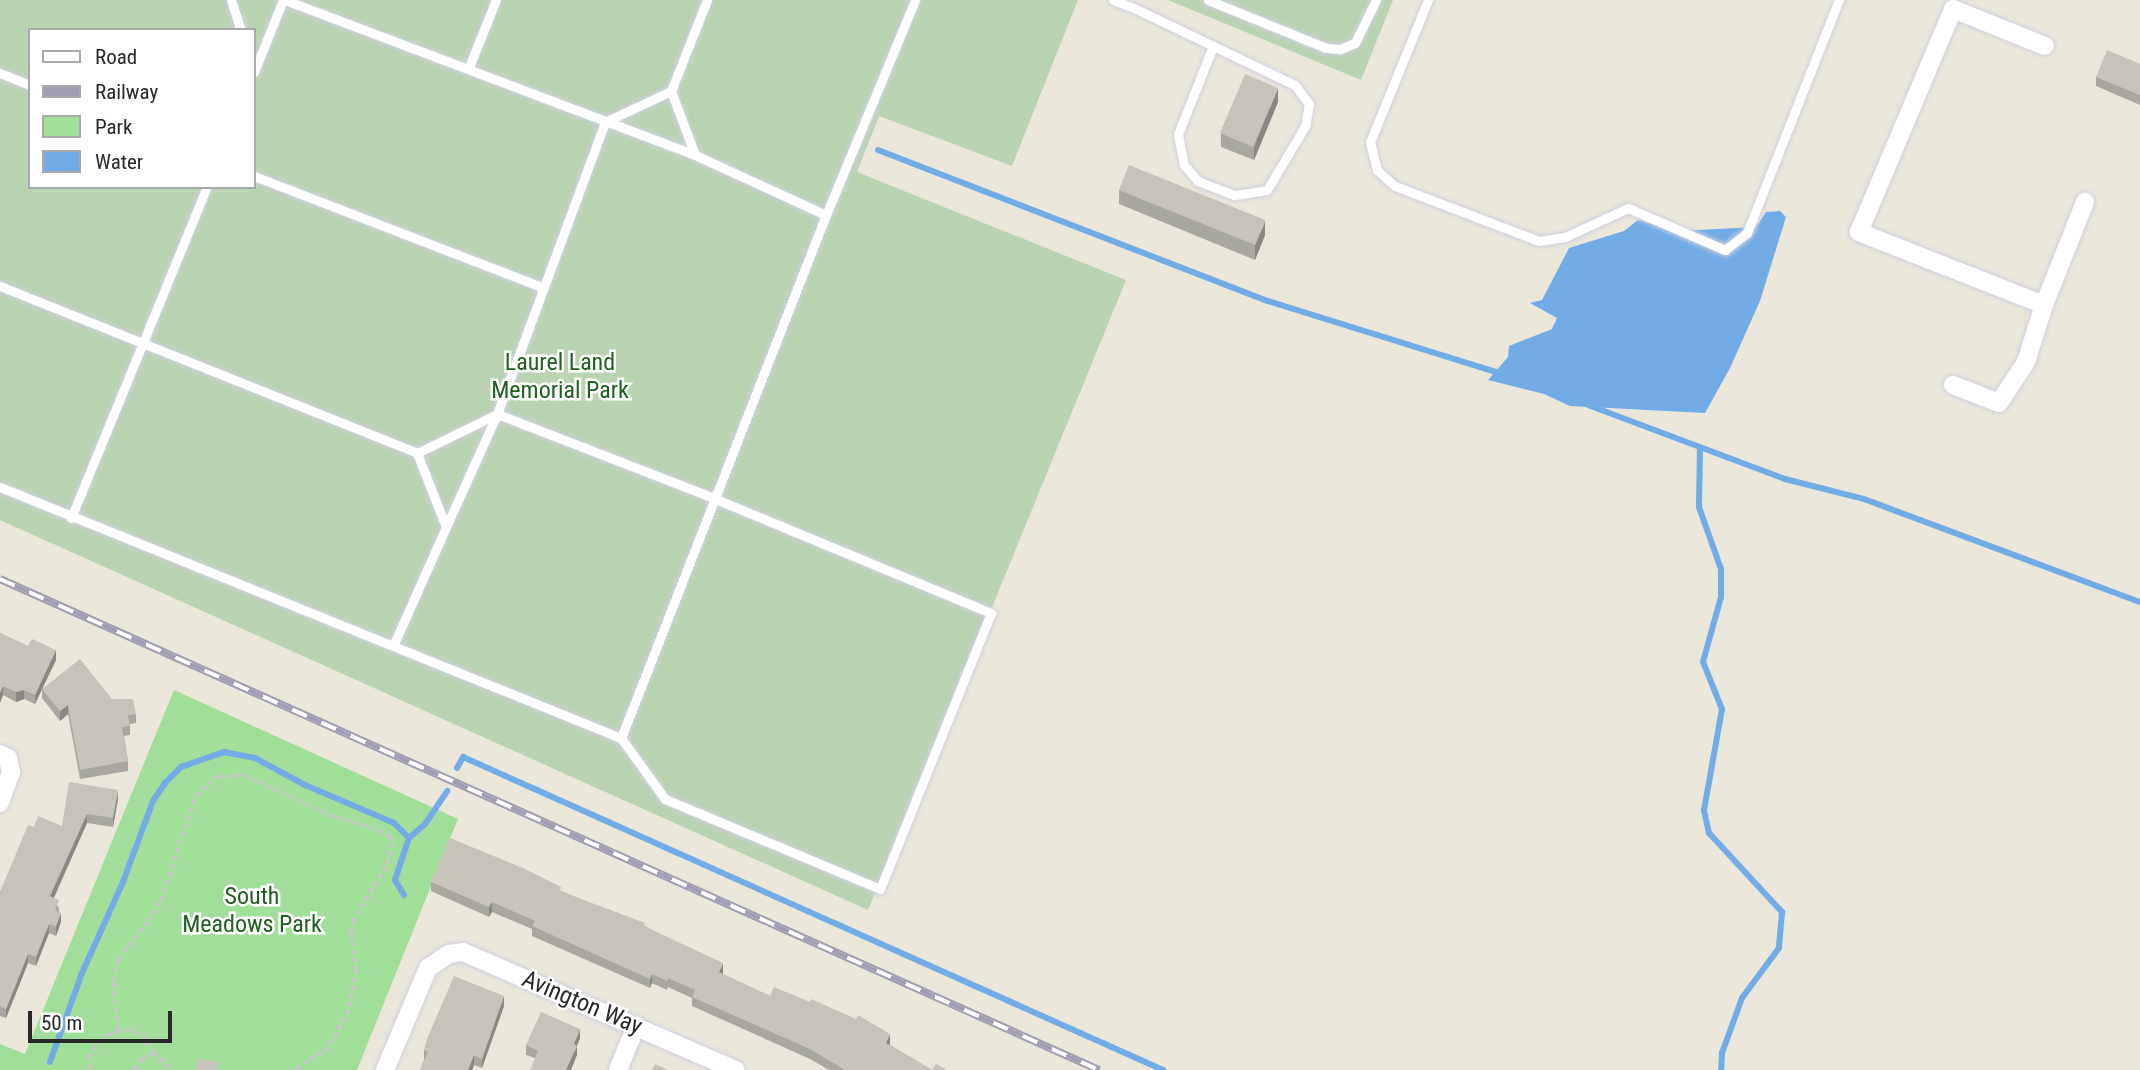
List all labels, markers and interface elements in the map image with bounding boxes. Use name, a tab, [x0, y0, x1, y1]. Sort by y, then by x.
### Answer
legend	[28, 28, 256, 189]
text: Road	[95, 45, 137, 69]
text: Railway	[95, 80, 158, 104]
text: Park	[95, 115, 132, 139]
text: Water	[95, 150, 143, 174]
park label: Laurel Land Memorial Park	[491, 349, 629, 405]
park label: South Meadows Park	[182, 883, 322, 939]
street label: Avington Way	[518, 965, 646, 1041]
scale bar	[32, 996, 175, 1040]
text: 50 m	[41, 1011, 82, 1035]

